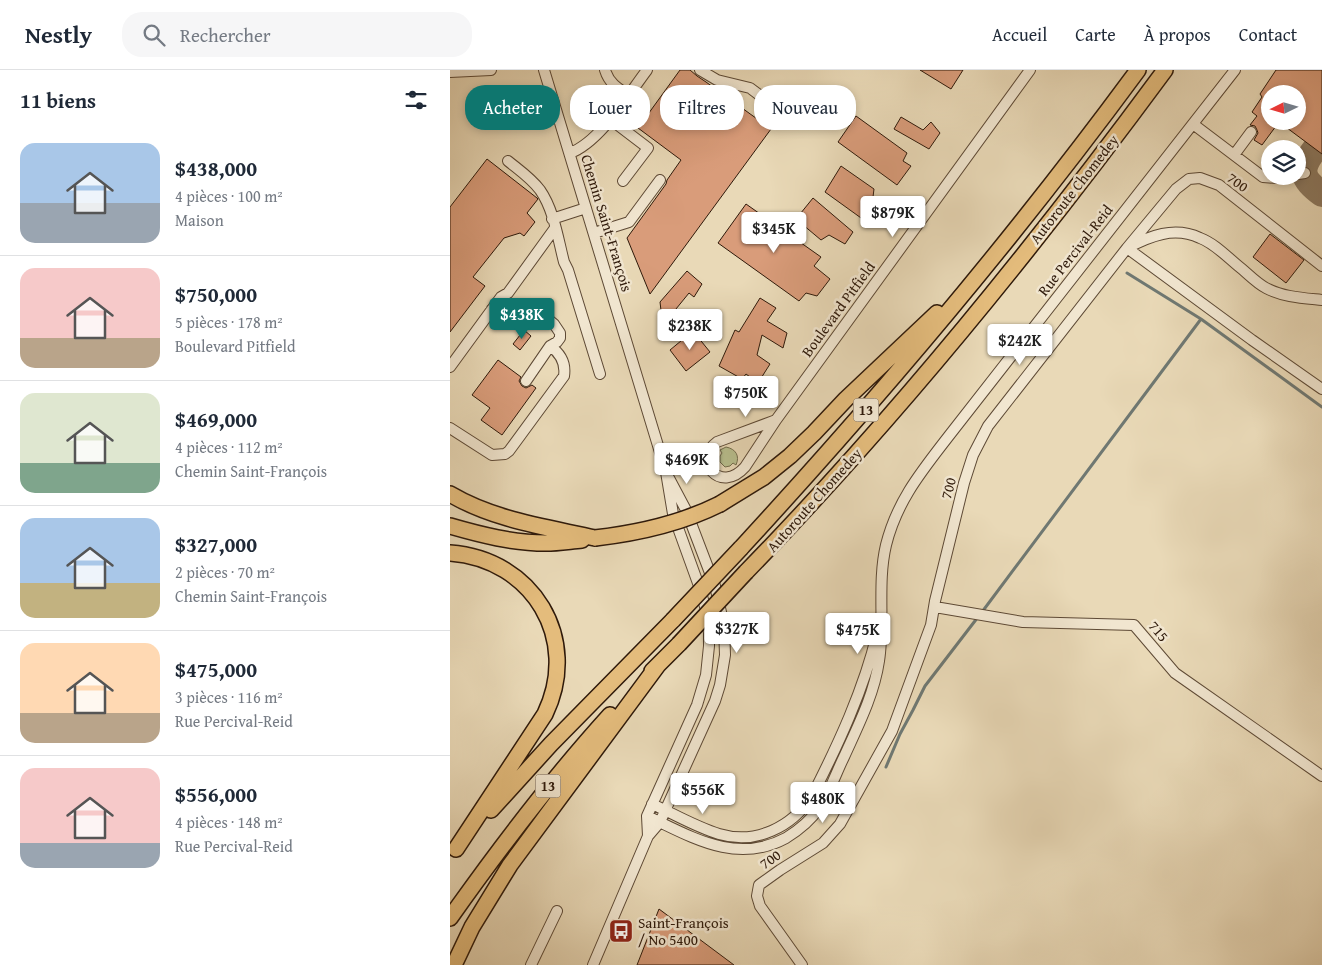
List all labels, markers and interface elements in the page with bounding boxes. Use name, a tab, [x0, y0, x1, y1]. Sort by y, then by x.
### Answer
search box	[122, 12, 472, 57]
text: Nestly	[25, 17, 92, 52]
icon: search	[140, 21, 168, 49]
text: Rechercher	[180, 21, 271, 49]
text: Accueil	[992, 21, 1047, 48]
text: Carte	[1075, 21, 1116, 48]
text: À propos	[1144, 21, 1211, 48]
text: Contact	[1239, 21, 1297, 48]
text: 11 biens	[20, 85, 96, 116]
chip: Acheter	[465, 85, 560, 130]
chip: Louer	[570, 85, 650, 130]
chip: Filtres	[660, 85, 744, 130]
chip: Nouveau	[754, 85, 856, 130]
north arrow	[1261, 85, 1306, 130]
map controls	[1261, 85, 1306, 185]
icon: filters	[402, 86, 430, 114]
street label: Autoroute Chomedey	[1025, 129, 1124, 248]
button: layers	[1261, 140, 1306, 185]
street label: Chemin Saint-François	[576, 152, 638, 294]
text: $438,000	[175, 153, 257, 184]
icon: home	[60, 163, 120, 223]
street label: 700	[1223, 167, 1253, 197]
text: 4 pièces · 100 m²	[175, 184, 283, 208]
pin: $879K	[858, 196, 928, 238]
text: $879K	[871, 200, 915, 224]
street label: Rue Percival-Reid	[1033, 200, 1117, 300]
text: Maison	[175, 208, 224, 232]
pin: $345K	[739, 212, 809, 254]
text: $345K	[752, 216, 796, 240]
street label: Boulevard Pitfield	[796, 257, 880, 361]
text: $750,000	[175, 279, 257, 310]
icon: home	[60, 288, 120, 348]
pin: $438K	[487, 298, 557, 340]
text: $438K	[500, 302, 544, 326]
pin: $238K	[655, 308, 725, 351]
text: 5 pièces · 178 m²	[175, 310, 283, 334]
text: $238K	[668, 313, 712, 337]
pin: $242K	[985, 324, 1055, 366]
text: $242K	[998, 328, 1042, 352]
text: Boulevard Pitfield	[175, 334, 296, 358]
pin: $750K	[711, 376, 781, 418]
text: $750K	[724, 380, 768, 404]
road number: 13	[854, 398, 878, 422]
text: $469,000	[175, 404, 257, 435]
icon: home	[60, 413, 120, 473]
text: 4 pièces · 112 m²	[175, 435, 283, 459]
pin: $469K	[652, 442, 722, 485]
street label: Autoroute Chomedey	[762, 443, 867, 557]
text: $469K	[665, 447, 709, 471]
text: Chemin Saint-François	[175, 459, 327, 483]
street label: 700	[935, 475, 961, 501]
text: $327,000	[175, 529, 257, 560]
icon: home	[60, 538, 120, 598]
text: 2 pièces · 70 m²	[175, 560, 275, 584]
text: Chemin Saint-François	[175, 584, 327, 608]
pin: $327K	[702, 612, 772, 654]
pin: $475K	[823, 612, 893, 655]
text: $327K	[715, 616, 759, 640]
street label: 715	[1144, 616, 1174, 646]
text: $475K	[836, 617, 880, 641]
text: $475,000	[175, 654, 257, 685]
icon: home	[60, 663, 120, 723]
text: 3 pièces · 116 m²	[175, 685, 283, 709]
text: Rue Percival-Reid	[175, 709, 293, 733]
pin: $556K	[668, 772, 738, 815]
road number: 13	[536, 774, 560, 798]
text: $556K	[681, 777, 725, 801]
text: $556,000	[175, 779, 257, 810]
pin: $480K	[788, 782, 858, 824]
text: $480K	[801, 786, 845, 810]
icon: home	[60, 788, 120, 848]
text: 4 pièces · 148 m²	[175, 810, 283, 834]
text: Rue Percival-Reid	[175, 834, 293, 858]
street label: 700	[755, 844, 785, 874]
place label: Saint-François / No 5400	[638, 912, 729, 950]
bus stop icon: Saint-François / No 5400	[608, 918, 634, 944]

